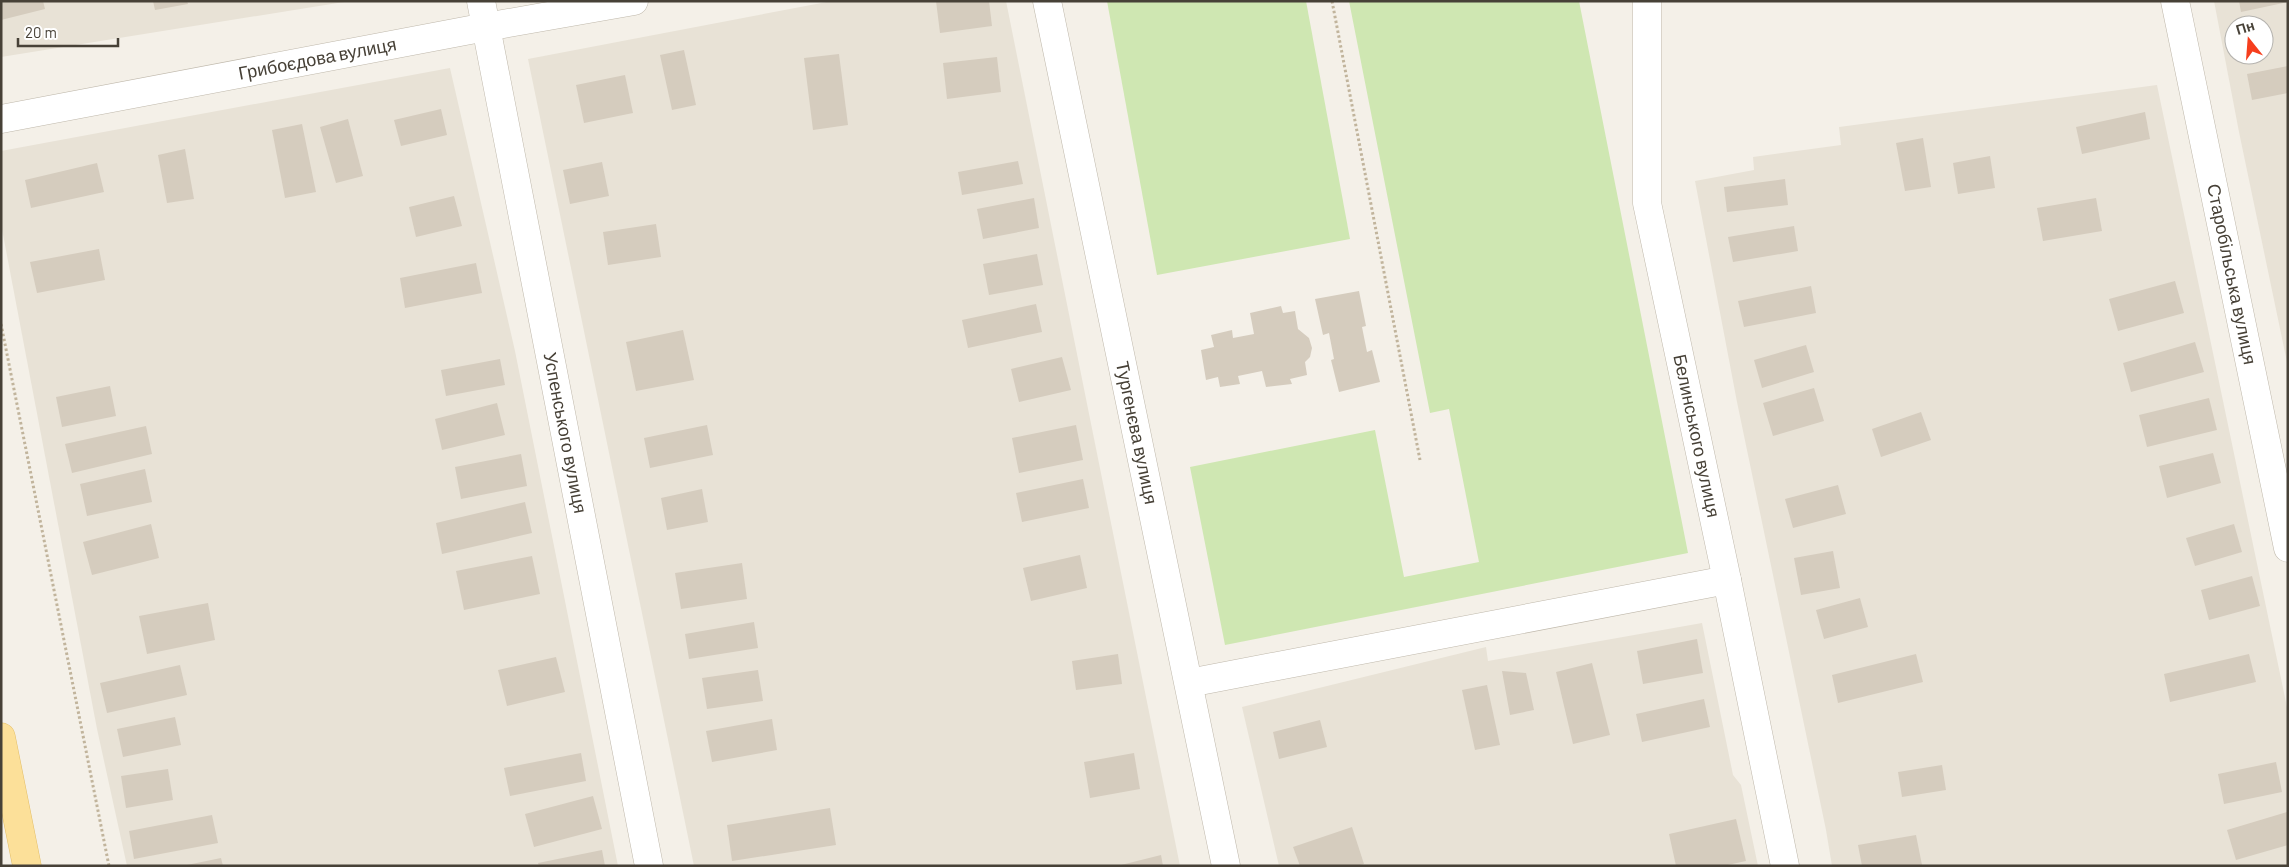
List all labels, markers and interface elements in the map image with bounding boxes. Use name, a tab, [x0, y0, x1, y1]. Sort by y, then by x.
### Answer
scale bar	[18, 15, 118, 47]
north arrow	[2224, 15, 2274, 65]
text: Пн	[2234, 16, 2256, 38]
text: 20 m	[25, 23, 57, 41]
street label: Грибоєдова вулиця	[236, 32, 398, 84]
street label: Старобільська вулиця	[2203, 182, 2262, 366]
street label: Успенського вулиця	[539, 350, 592, 515]
street label: Белинського вулиця	[1669, 352, 1725, 519]
street label: Тургенєва вулиця	[1112, 359, 1163, 506]

